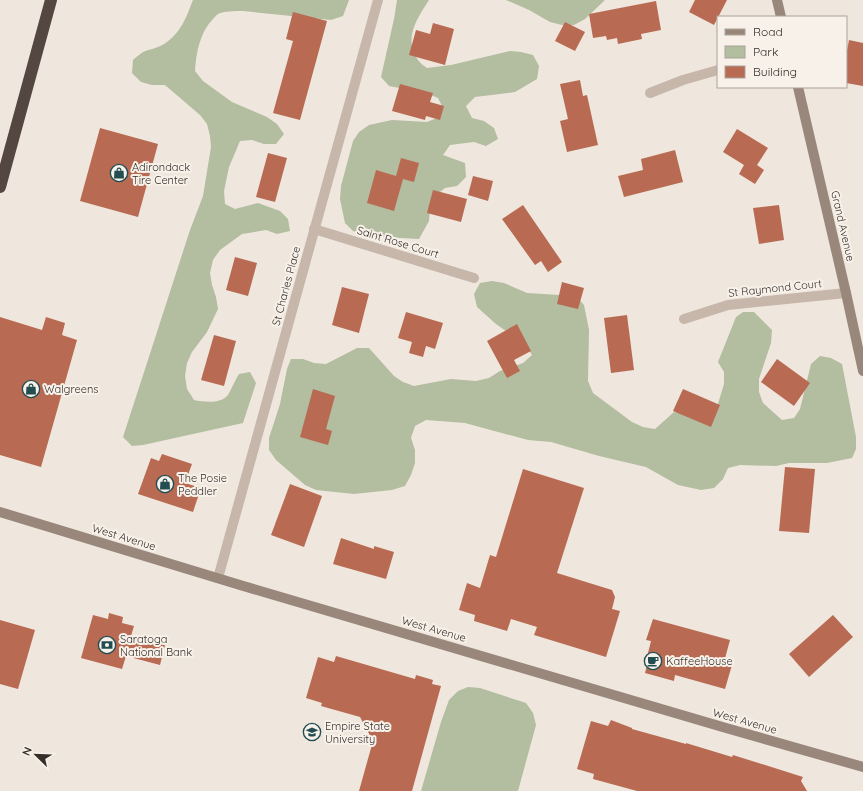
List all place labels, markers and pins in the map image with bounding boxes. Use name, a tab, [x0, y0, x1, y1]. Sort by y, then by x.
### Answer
place label: Adirondack Tire Center	[132, 160, 190, 187]
shop icon: Adirondack Tire Center	[109, 163, 129, 183]
shop icon: Walgreens	[21, 379, 41, 399]
place label: Walgreens	[44, 382, 98, 396]
place label: The Posie Peddler	[178, 471, 227, 498]
shop icon: The Posie Peddler	[155, 474, 175, 494]
place label: Saratoga National Bank	[120, 632, 192, 659]
bank icon: Saratoga National Bank	[97, 635, 117, 655]
cafe icon: KaffeeHouse	[643, 651, 663, 671]
place label: KaffeeHouse	[666, 654, 733, 668]
place label: Empire State University	[325, 719, 390, 746]
school or university icon: Empire State University	[302, 722, 322, 742]

